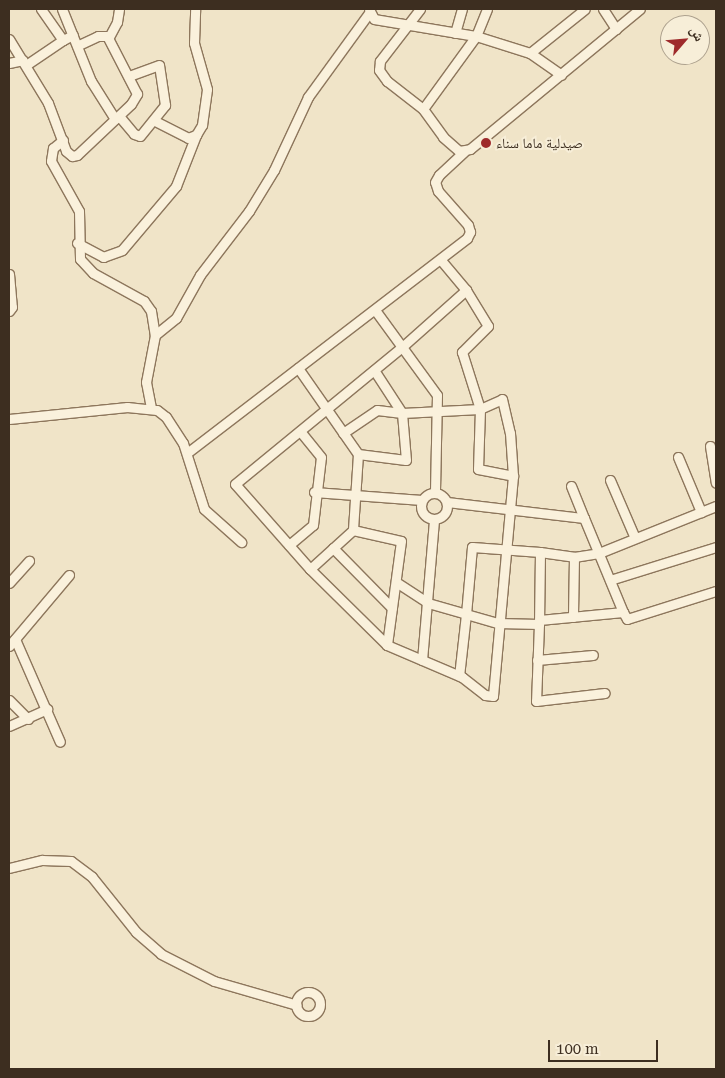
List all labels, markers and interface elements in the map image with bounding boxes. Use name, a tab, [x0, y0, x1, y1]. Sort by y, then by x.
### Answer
north arrow	[660, 15, 710, 65]
text: ش	[687, 23, 708, 44]
place label: صيدلية ماما سناء	[496, 135, 583, 151]
marker: صيدلية ماما سناء	[480, 137, 492, 149]
scale bar	[550, 1030, 660, 1062]
text: 100 m	[556, 1040, 599, 1058]

